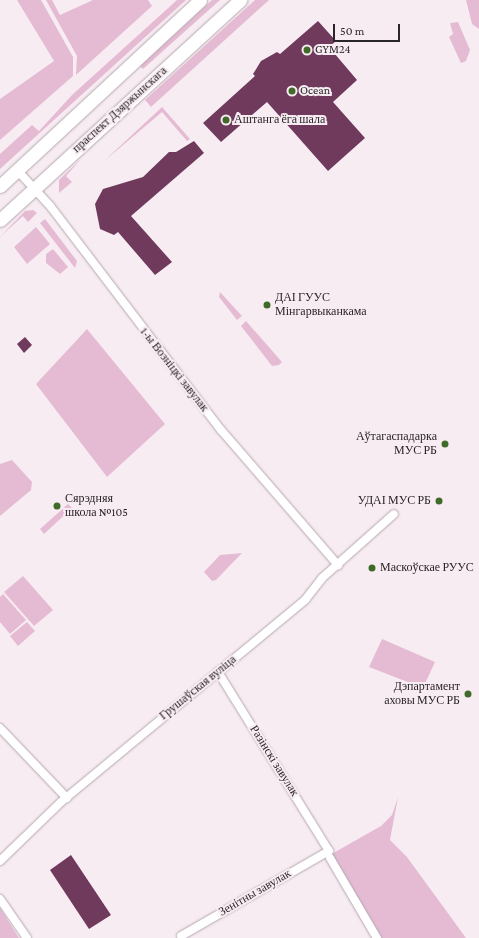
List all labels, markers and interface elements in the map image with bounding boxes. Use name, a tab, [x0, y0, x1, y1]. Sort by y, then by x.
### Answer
scale bar	[335, 16, 402, 42]
text: 50 m	[340, 24, 364, 38]
place label: GYM24	[315, 43, 351, 57]
marker: GYM24	[302, 45, 312, 55]
street label: праспект Дзяржынскага	[70, 64, 170, 156]
place label: Ocean	[300, 84, 330, 98]
marker: Ocean	[287, 86, 297, 96]
place label: Аштанга ёга шала	[234, 113, 325, 127]
marker: Аштанга ёга шала	[221, 115, 231, 125]
place label: ДАІ ГУУС Мінгарвыканкама	[275, 291, 367, 319]
marker: ДАІ ГУУС Мінгарвыканкама	[262, 300, 272, 310]
street label: 1-ы Возніцкі завулак	[137, 325, 211, 415]
place label: Аўтагаспадарка МУС РБ	[356, 430, 437, 458]
marker: Аўтагаспадарка МУС РБ	[440, 439, 450, 449]
place label: Сярэдняя школа №105	[65, 492, 128, 520]
place label: УДАІ МУС РБ	[358, 494, 431, 508]
marker: УДАІ МУС РБ	[434, 496, 444, 506]
marker: Сярэдняя школа №105	[52, 501, 62, 511]
place label: Маскоўскае РУУС	[380, 561, 474, 575]
marker: Маскоўскае РУУС	[367, 563, 377, 573]
street label: Грушаўская вуліца	[157, 653, 239, 723]
place label: Дэпартамент аховы МУС РБ	[384, 680, 460, 708]
marker: Дэпартамент аховы МУС РБ	[463, 689, 473, 699]
street label: Разінскі завулак	[246, 723, 302, 799]
street label: Зенітны завулак	[216, 867, 294, 919]

